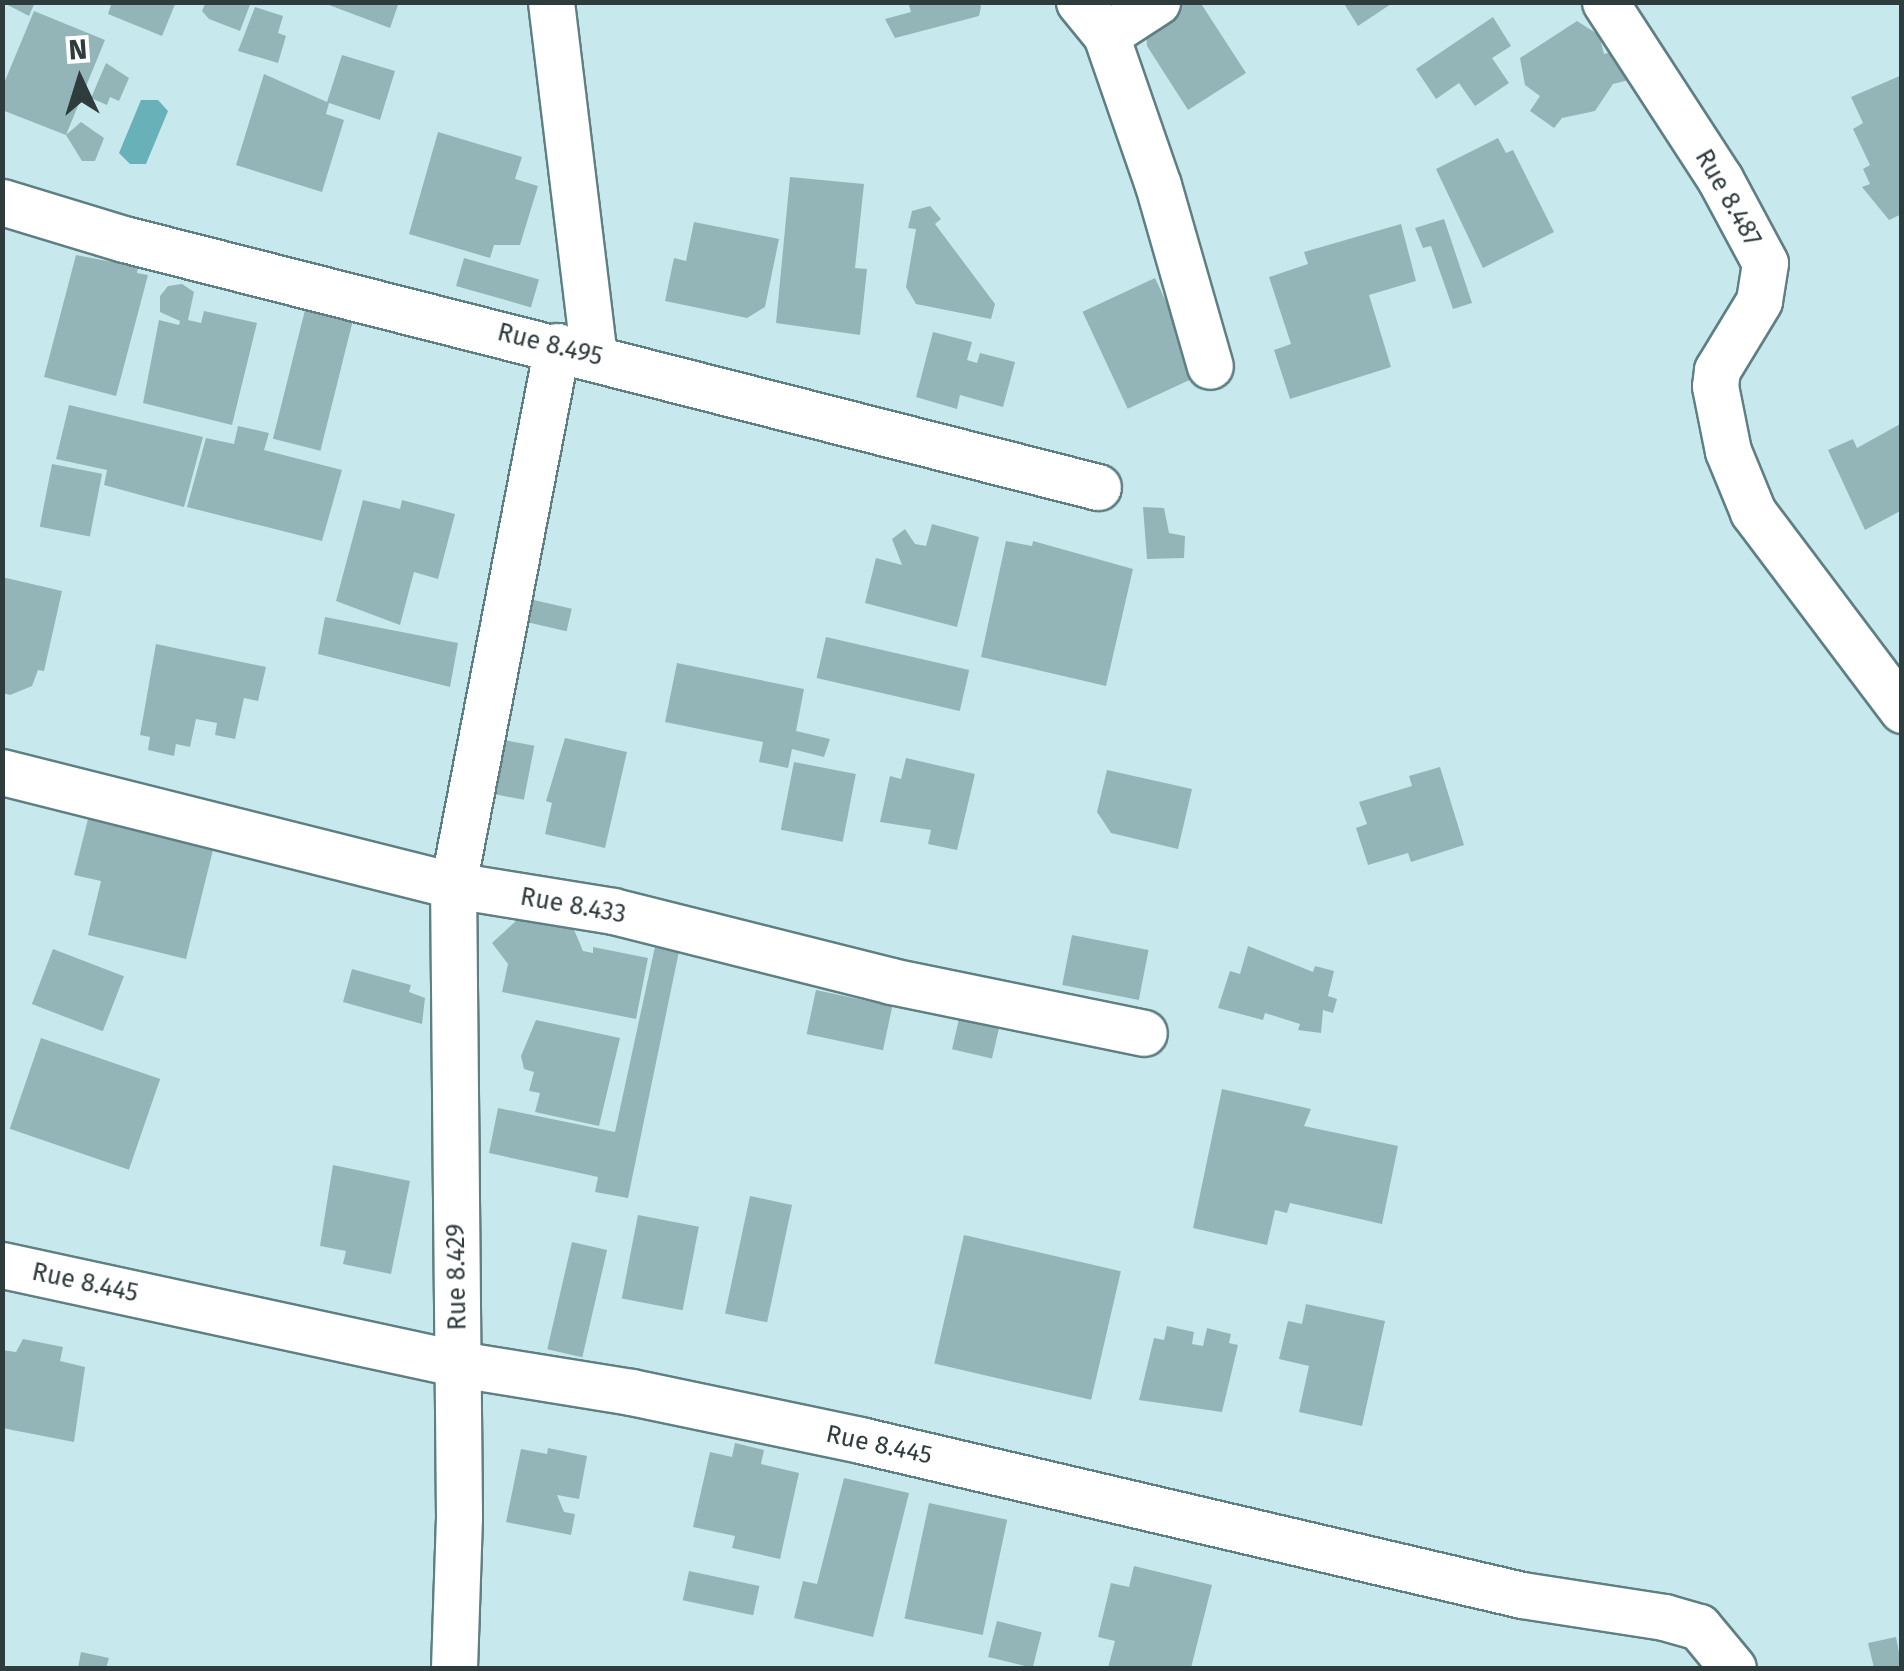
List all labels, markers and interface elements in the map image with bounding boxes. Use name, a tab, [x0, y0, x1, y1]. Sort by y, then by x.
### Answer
north arrow	[30, 30, 130, 130]
text: N	[67, 32, 88, 67]
street label: Rue 8.487	[1688, 144, 1768, 252]
street label: Rue 8.495	[494, 317, 606, 373]
street label: Rue 8.433	[518, 882, 628, 930]
street label: Rue 8.429	[441, 1223, 473, 1331]
street label: Rue 8.445	[29, 1257, 141, 1309]
street label: Rue 8.445	[823, 1419, 935, 1471]

